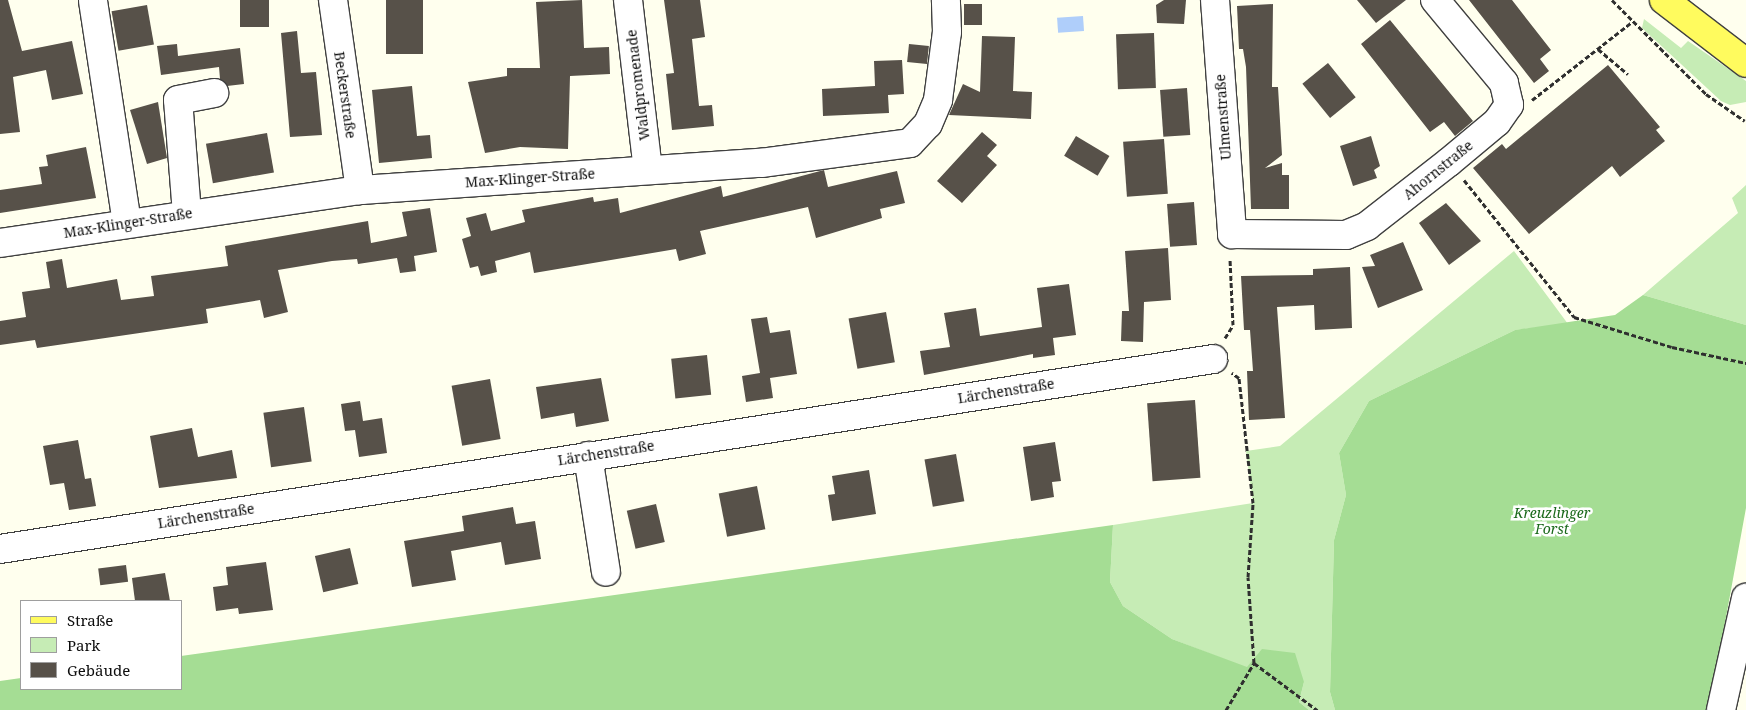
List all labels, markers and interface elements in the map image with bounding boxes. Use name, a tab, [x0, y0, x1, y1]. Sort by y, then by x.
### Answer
street label: Waldpromenade	[623, 29, 653, 141]
street label: Beckerstraße	[331, 50, 359, 140]
street label: Ulmenstraße	[1212, 73, 1234, 161]
street label: Ahornstraße	[1400, 137, 1476, 203]
street label: Max-Klinger-Straße	[464, 165, 596, 191]
street label: Max-Klinger-Straße	[62, 205, 194, 241]
street label: Lärchenstraße	[957, 375, 1055, 407]
street label: Lärchenstraße	[557, 437, 655, 469]
street label: Lärchenstraße	[157, 500, 255, 532]
park label: Kreuzlinger Forst	[1514, 505, 1590, 538]
legend	[20, 600, 182, 690]
text: Straße	[67, 610, 113, 630]
text: Park	[67, 635, 100, 655]
text: Gebäude	[67, 660, 130, 680]

